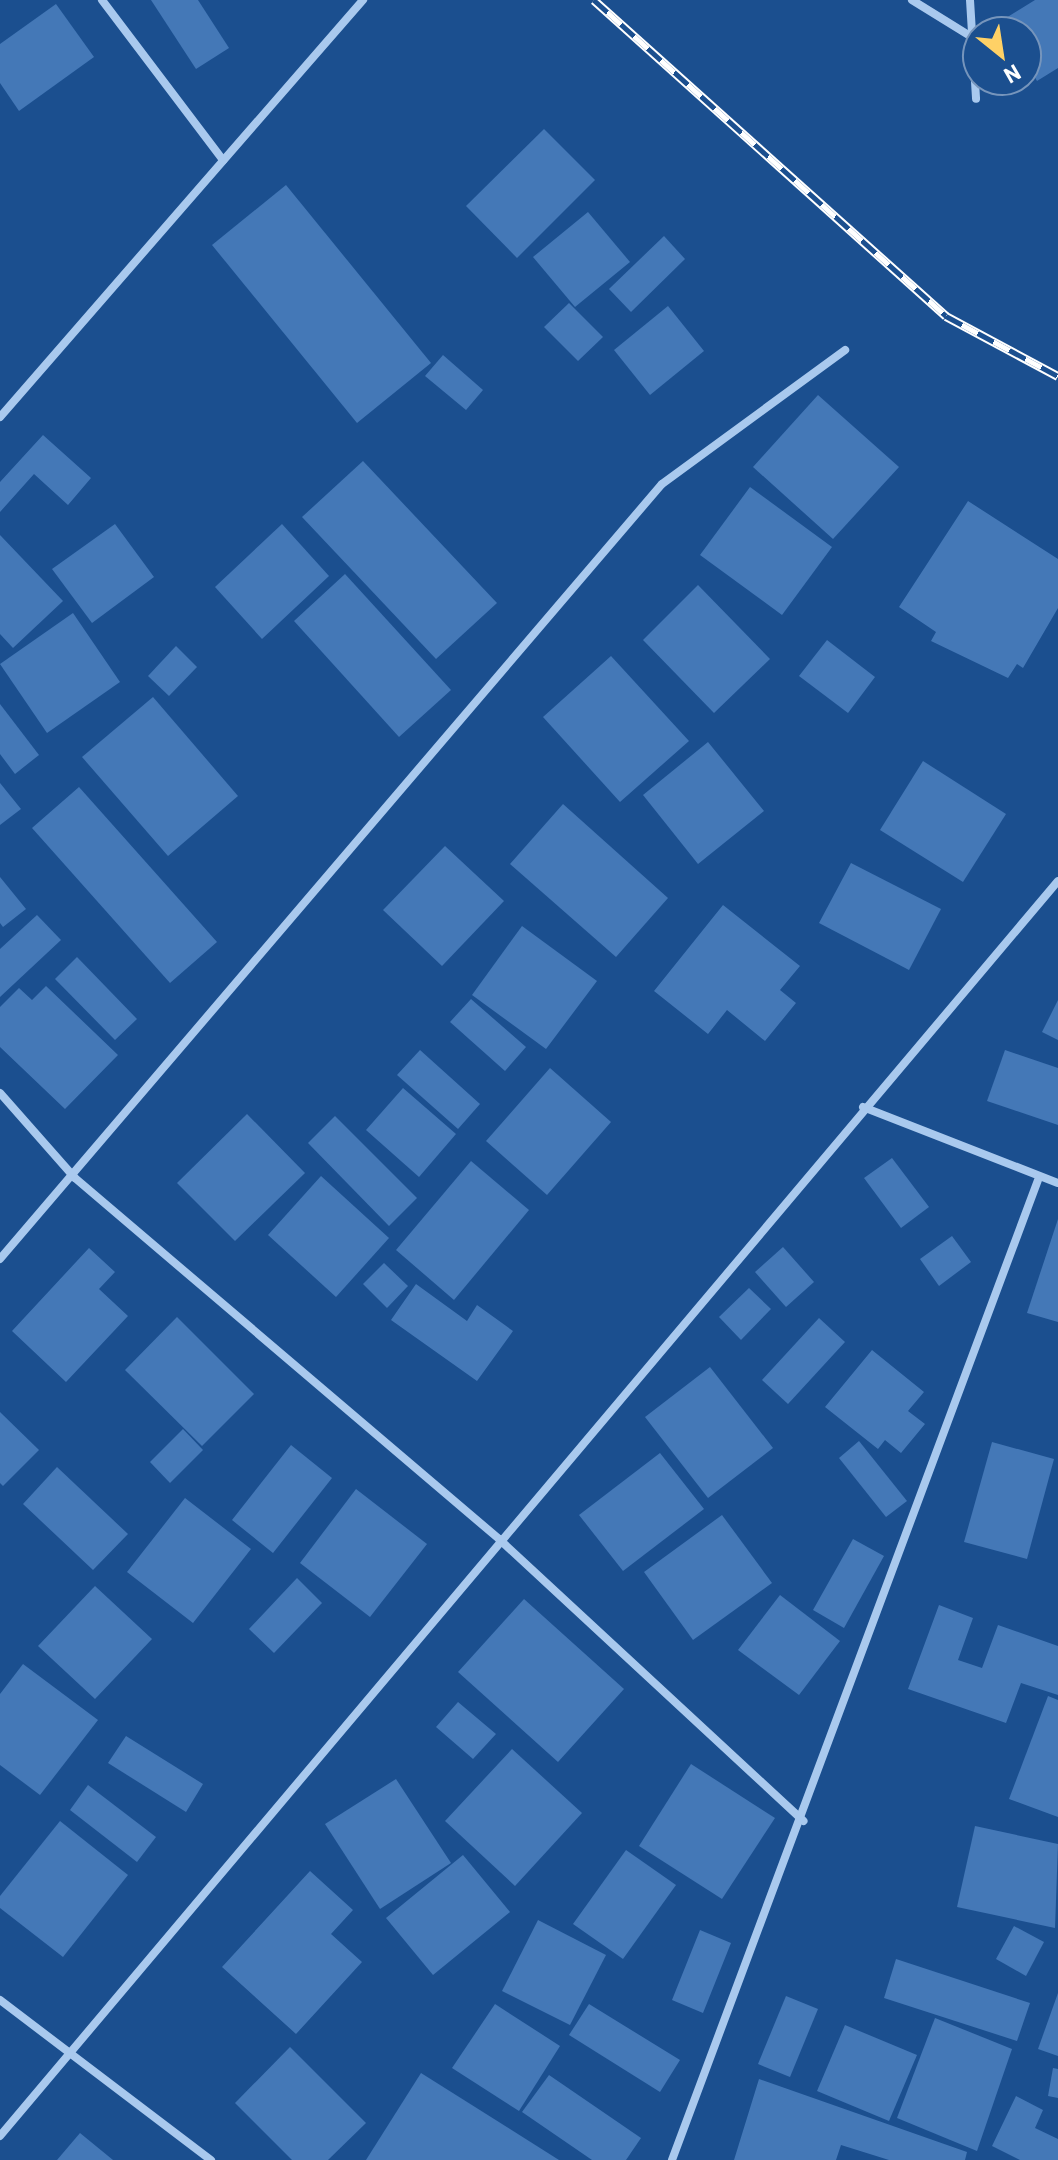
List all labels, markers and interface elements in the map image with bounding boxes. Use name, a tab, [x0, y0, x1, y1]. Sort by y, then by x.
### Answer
north arrow	[962, 16, 1042, 96]
text: N	[1000, 60, 1026, 90]

